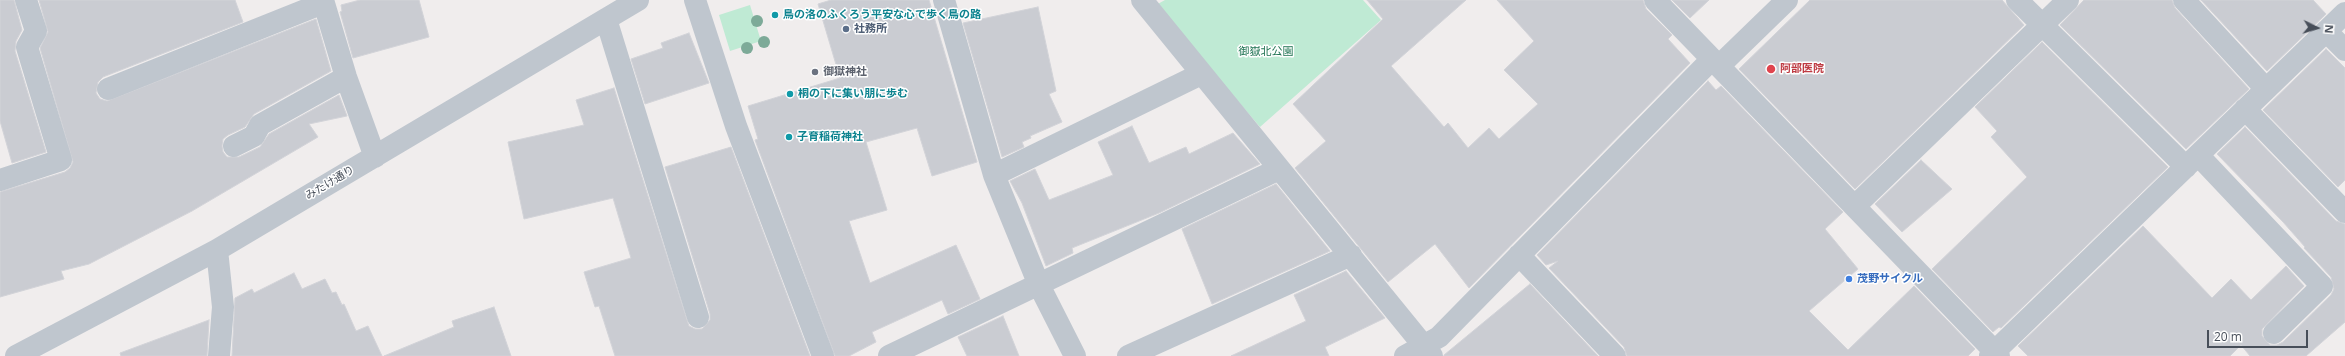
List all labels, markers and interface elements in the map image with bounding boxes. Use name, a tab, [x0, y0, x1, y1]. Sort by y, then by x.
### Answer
place label: 鳥の洛のふくろう平安な心で歩く鳥の路	[783, 8, 981, 22]
north arrow	[2297, 8, 2337, 48]
marker: 鳥の洛のふくろう平安な心で歩く鳥の路	[770, 10, 780, 20]
place label: 社務所	[854, 22, 887, 36]
marker: 社務所	[841, 24, 851, 34]
text: N	[2322, 24, 2337, 34]
park label: 御嶽北公園	[1239, 45, 1293, 59]
place label: 阿部医院	[1780, 62, 1824, 76]
marker: 阿部医院	[1765, 63, 1777, 75]
place label: 御獄神社	[823, 65, 867, 79]
marker: 御獄神社	[810, 67, 820, 77]
place label: 桐の下に集い朋に歩む	[798, 87, 908, 101]
marker: 桐の下に集い朋に歩む	[785, 89, 795, 99]
place label: 子育稲荷神社	[797, 130, 863, 144]
marker: 子育稲荷神社	[784, 132, 794, 142]
street label: みたけ通り	[303, 163, 357, 203]
place label: 茂野サイクル	[1857, 272, 1923, 286]
marker: 茂野サイクル	[1844, 274, 1854, 284]
scale bar	[2209, 322, 2310, 348]
text: 20 m	[2214, 328, 2242, 345]

